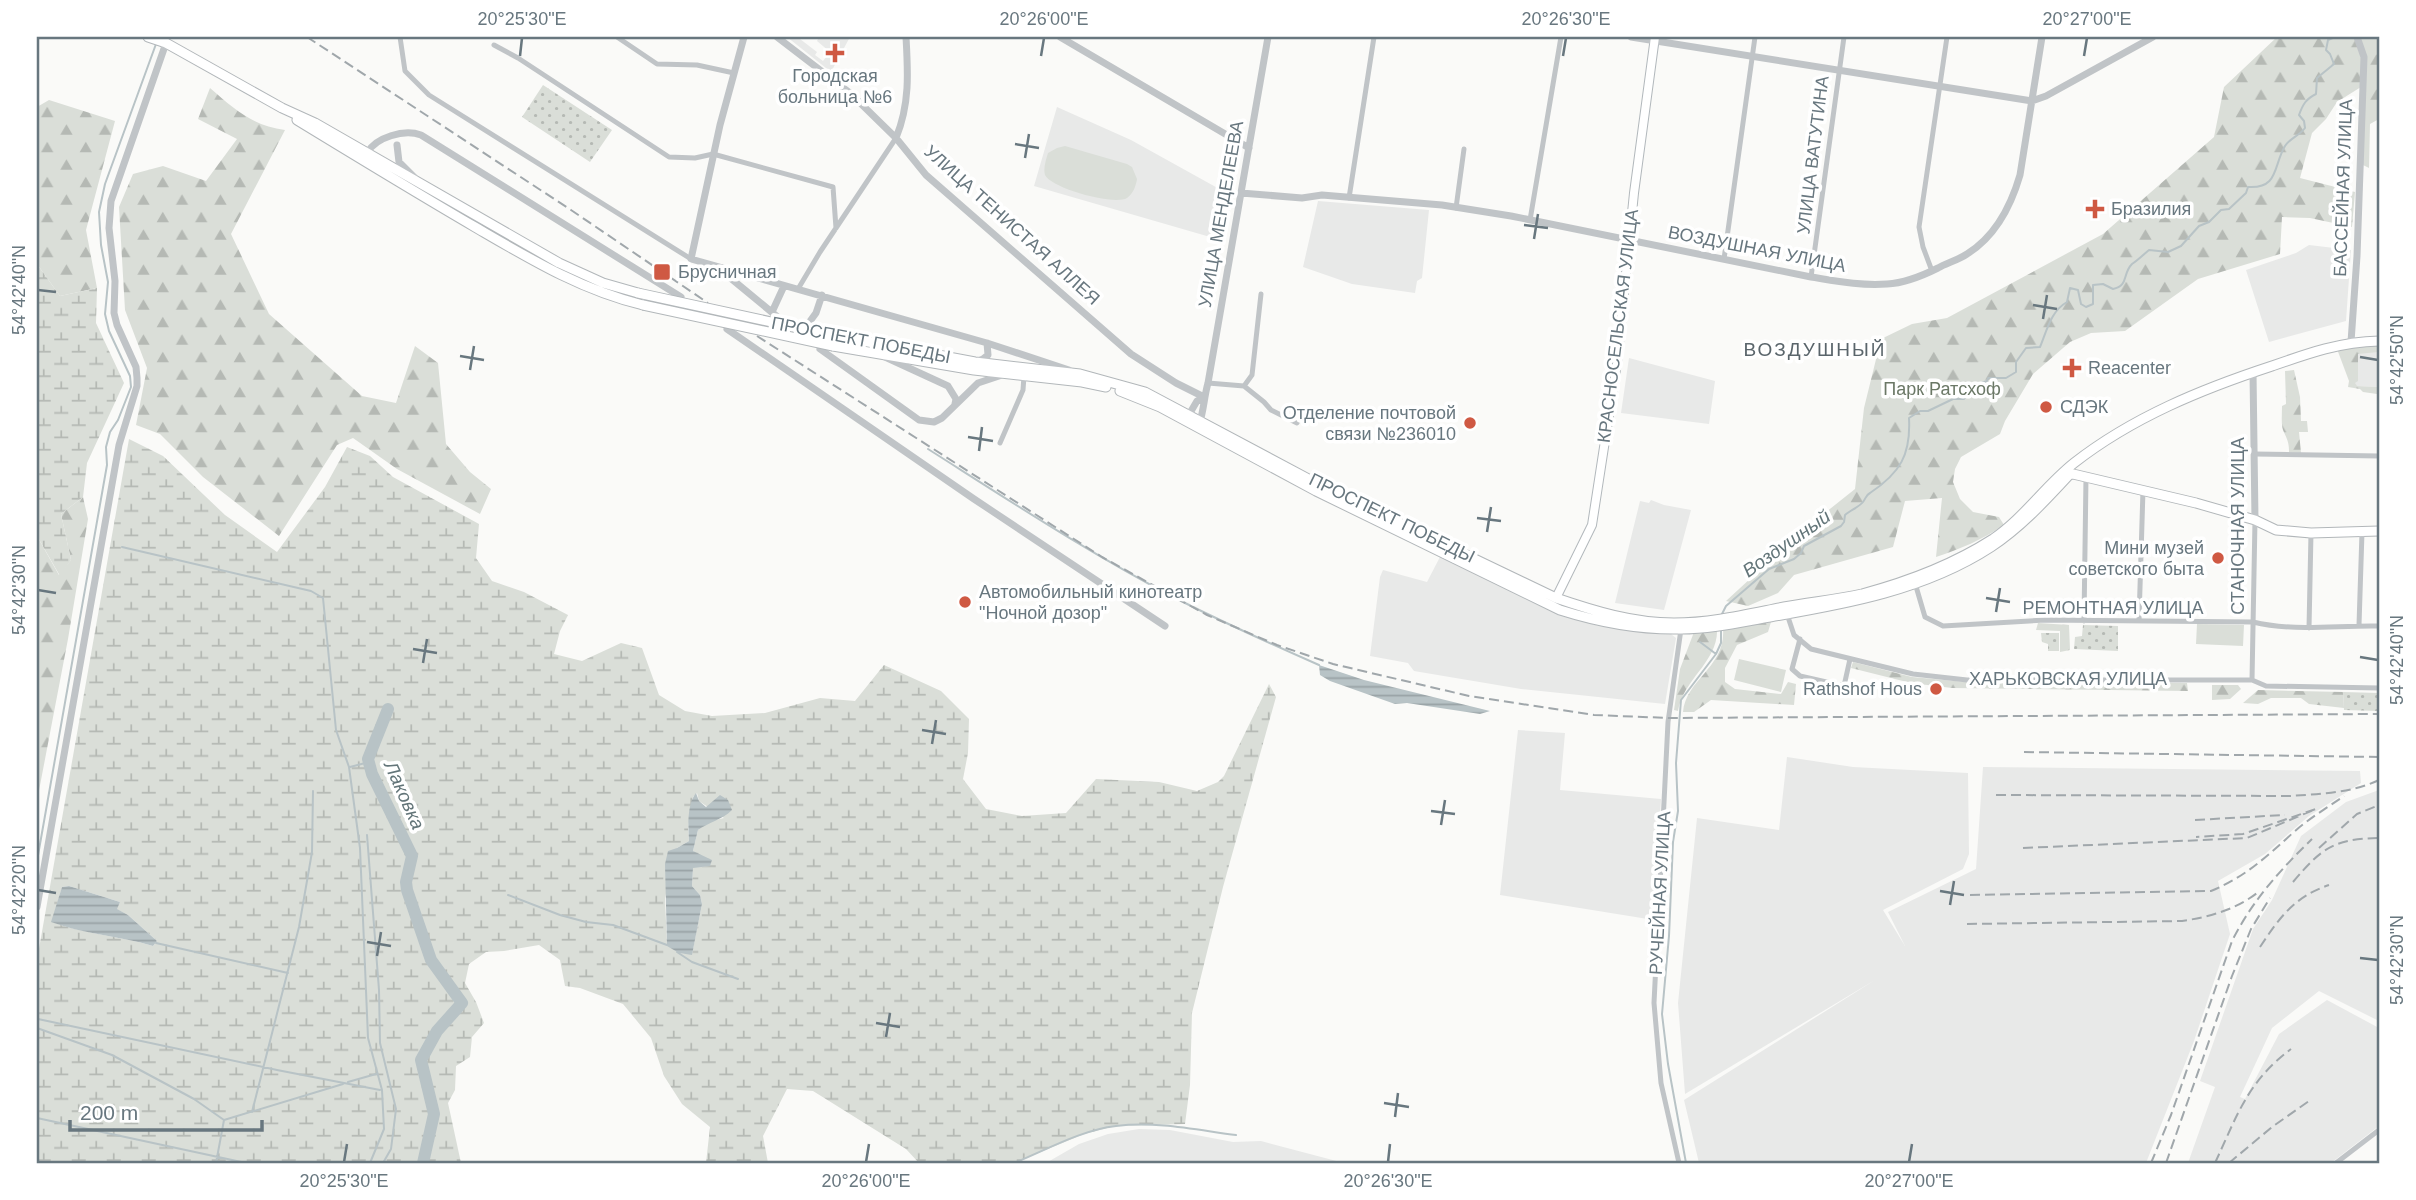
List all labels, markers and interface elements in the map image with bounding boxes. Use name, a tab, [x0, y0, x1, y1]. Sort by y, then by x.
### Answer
text: 20°25'30"E	[477, 9, 567, 29]
text: 20°26'00"E	[999, 9, 1089, 29]
text: 20°26'30"E	[1521, 9, 1611, 29]
text: 20°27'00"E	[2042, 9, 2132, 29]
marker: Городская больница №6	[825, 43, 845, 63]
place label: Городская больница №6	[778, 66, 892, 107]
street label: УЛИЦА ВАТУТИНА	[1793, 75, 1833, 235]
street label: БАССЕЙНАЯ УЛИЦА	[2329, 99, 2356, 277]
street label: УЛИЦА МЕНДЕЛЕЕВА	[1195, 119, 1247, 309]
street label: УЛИЦА ТЕНИСТАЯ АЛЛЕЯ	[920, 141, 1104, 309]
marker: Бразилия	[2085, 199, 2105, 219]
place label: Бразилия	[2111, 199, 2191, 219]
street label: КРАСНОСЕЛЬСКАЯ УЛИЦА	[1594, 208, 1642, 444]
street label: ВОЗДУШНАЯ УЛИЦА	[1666, 222, 1848, 276]
text: 54°42'40"N	[9, 245, 29, 335]
marker: Брусничная	[652, 262, 672, 282]
place label: Брусничная	[678, 262, 777, 282]
street label: ПРОСПЕКТ ПОБЕДЫ	[770, 313, 952, 367]
text: 54°42'50"N	[2387, 315, 2407, 405]
district label: ВОЗДУШНЫЙ	[1743, 339, 1887, 360]
marker: Reacenter	[2062, 358, 2082, 378]
place label: Reacenter	[2088, 358, 2171, 378]
park label: Парк Ратсхоф	[1883, 379, 2001, 399]
place label: СДЭК	[2060, 397, 2109, 417]
marker: СДЭК	[2038, 399, 2054, 415]
place label: Отделение почтовой связи №236010	[1283, 403, 1456, 444]
marker: Отделение почтовой связи №236010	[1462, 415, 1478, 431]
street label: СТАНОЧНАЯ УЛИЦА	[2228, 437, 2248, 615]
street label: ПРОСПЕКТ ПОБЕДЫ	[1306, 469, 1478, 567]
water label: Воздушный	[1738, 505, 1835, 581]
place label: Мини музей советского быта	[2068, 538, 2205, 579]
text: 54°42'30"N	[9, 545, 29, 635]
marker: Мини музей советского быта	[2210, 550, 2226, 566]
place label: Автомобильный кинотеатр "Ночной дозор"	[979, 582, 1202, 623]
marker: Автомобильный кинотеатр "Ночной дозор"	[957, 594, 973, 610]
street label: РЕМОНТНАЯ УЛИЦА	[2023, 598, 2203, 618]
text: 54°42'40"N	[2387, 615, 2407, 705]
street label: ХАРЬКОВСКАЯ УЛИЦА	[1969, 669, 2167, 689]
place label: Rathshof Hous	[1803, 679, 1922, 699]
marker: Rathshof Hous	[1928, 681, 1944, 697]
water label: Лаковка	[379, 756, 429, 833]
street label: РУЧЕЙНАЯ УЛИЦА	[1645, 811, 1674, 975]
text: 54°42'20"N	[9, 845, 29, 935]
text: 54°42'30"N	[2387, 915, 2407, 1005]
scale bar	[70, 1088, 262, 1132]
text: 200 m	[80, 1101, 138, 1124]
text: 20°25'30"E	[299, 1171, 389, 1191]
text: 20°26'00"E	[821, 1171, 911, 1191]
text: 20°26'30"E	[1343, 1171, 1433, 1191]
text: 20°27'00"E	[1864, 1171, 1954, 1191]

